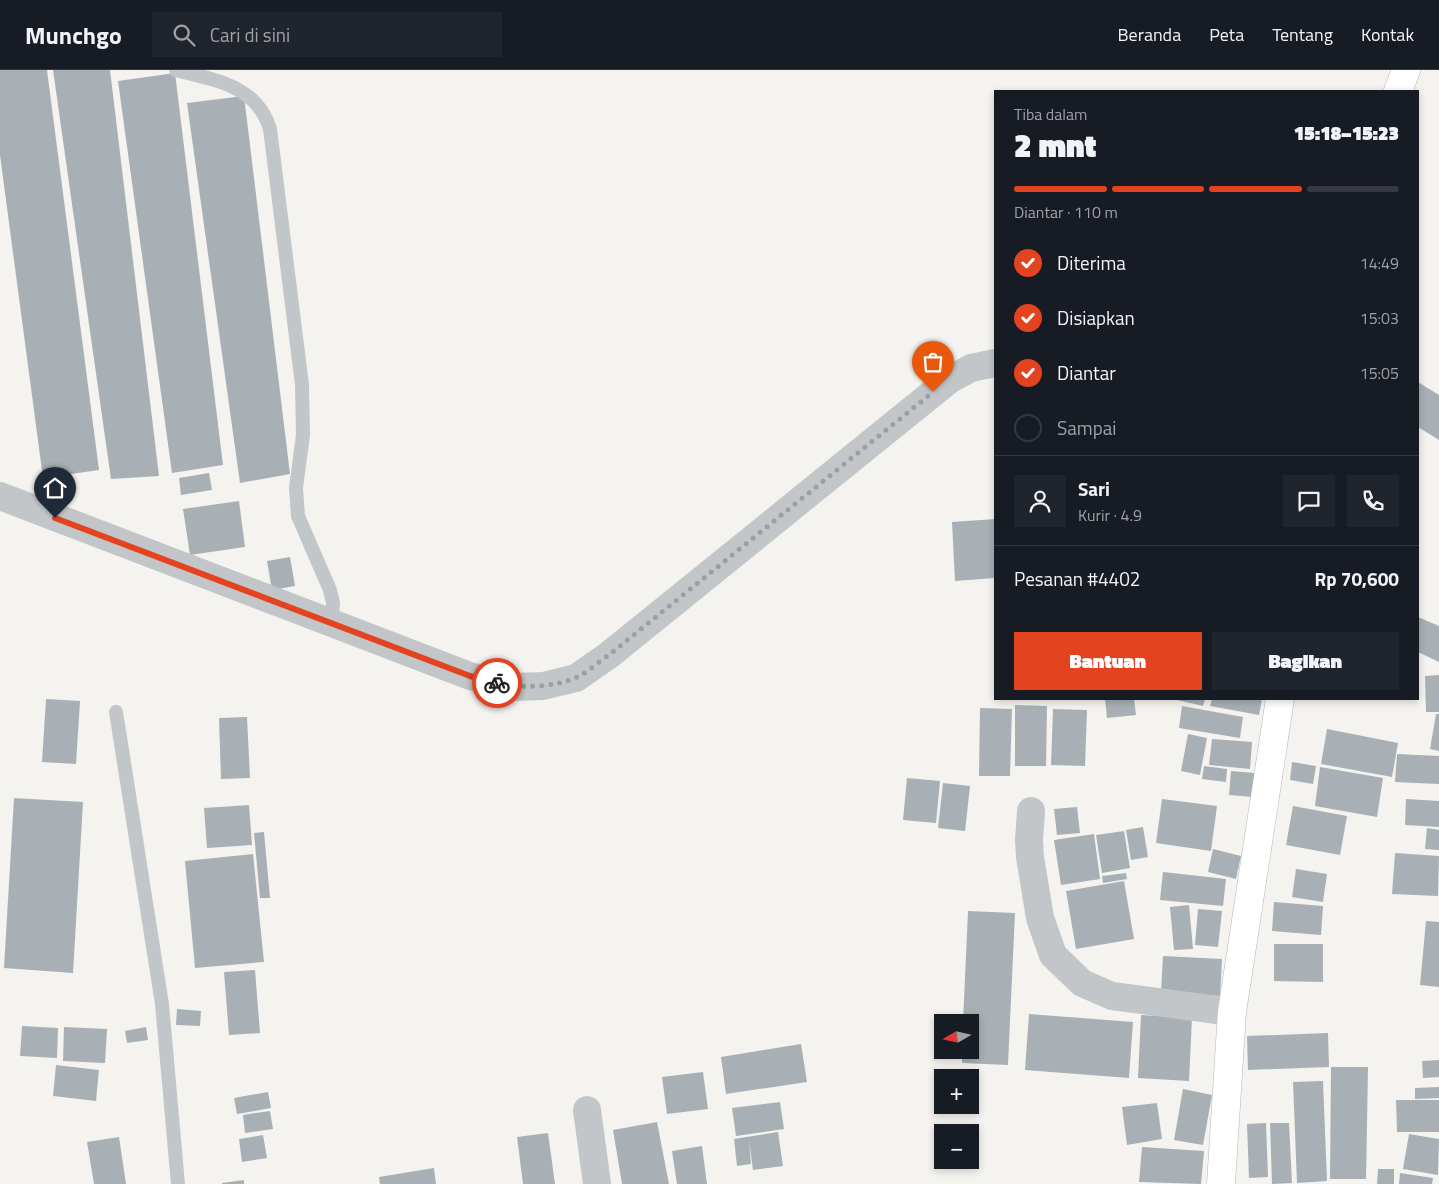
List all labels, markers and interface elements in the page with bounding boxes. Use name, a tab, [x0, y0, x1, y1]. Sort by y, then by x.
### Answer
search box	[152, 12, 502, 57]
text: Munchgo	[25, 17, 122, 53]
text: Cari di sini	[210, 20, 290, 49]
icon: search	[170, 21, 198, 49]
text: Beranda	[1118, 21, 1181, 48]
text: Peta	[1209, 21, 1244, 48]
text: Tentang	[1272, 21, 1333, 48]
text: Kontak	[1361, 21, 1414, 48]
text: Tiba dalam	[1014, 102, 1087, 126]
text: 15:18–15:23	[1294, 118, 1399, 147]
text: 2 mnt	[1014, 121, 1096, 169]
text: Diantar · 110 m	[1014, 200, 1118, 224]
text: Diterima	[1057, 248, 1126, 277]
icon: check	[1014, 249, 1042, 277]
text: 14:49	[1360, 251, 1399, 275]
text: Disiapkan	[1057, 303, 1135, 332]
icon: check	[1014, 304, 1042, 332]
text: 15:03	[1360, 306, 1399, 330]
pin	[912, 341, 954, 392]
icon: bag	[919, 348, 947, 376]
text: Diantar	[1057, 358, 1116, 387]
icon: check	[1014, 359, 1042, 387]
text: 15:05	[1360, 361, 1399, 385]
text: Sampai	[1057, 413, 1116, 442]
pin	[34, 467, 76, 518]
icon: home	[41, 474, 69, 502]
text: Sari	[1078, 474, 1110, 503]
button: person	[1014, 475, 1066, 527]
button: chat	[1283, 475, 1335, 527]
button: phone	[1347, 475, 1399, 527]
text: Kurir · 4.9	[1078, 503, 1142, 527]
text: Pesanan #4402	[1014, 564, 1140, 593]
text: Rp 70,600	[1315, 564, 1399, 593]
button: Bantuan	[1014, 632, 1202, 690]
button: Bagikan	[1212, 632, 1399, 690]
courier	[472, 658, 522, 708]
icon: bike	[483, 669, 511, 697]
north arrow	[934, 1014, 979, 1059]
map controls	[934, 1014, 979, 1169]
button: +	[934, 1069, 979, 1114]
button: −	[934, 1124, 979, 1169]

